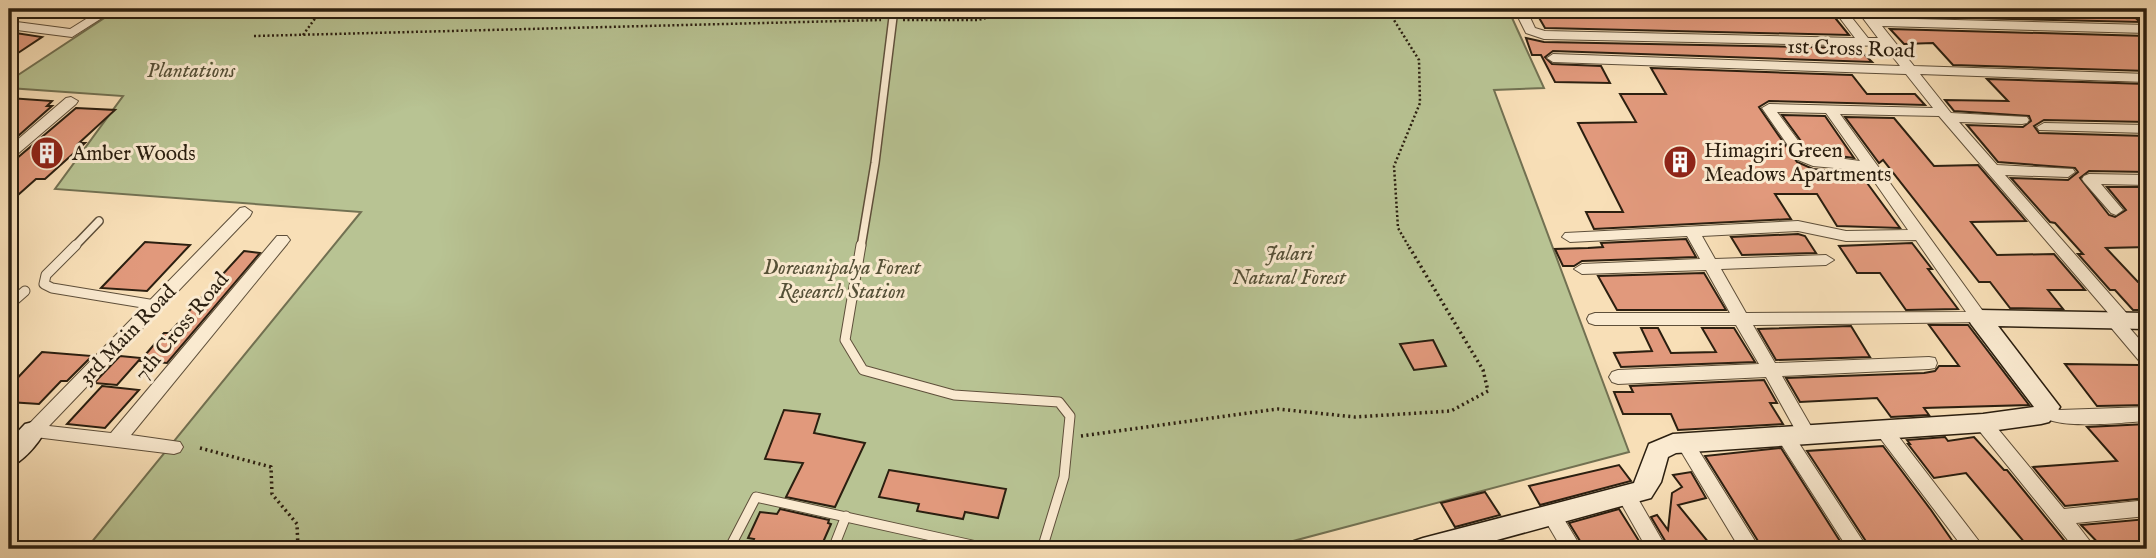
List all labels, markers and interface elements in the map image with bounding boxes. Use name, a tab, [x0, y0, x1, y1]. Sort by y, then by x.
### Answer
street label: 1st Cross Road	[1787, 34, 1916, 65]
park label: Plantations	[147, 58, 236, 85]
building icon: Amber Woods	[28, 134, 66, 172]
place label: Himagiri Green Meadows Apartments	[1704, 138, 1891, 189]
place label: Amber Woods	[71, 141, 196, 168]
building icon: Himagiri Green Meadows Apartments	[1661, 143, 1699, 181]
park label: Jalari Natural Forest	[1232, 241, 1347, 292]
park label: Doresanipalya Forest Research Station	[763, 255, 922, 306]
street label: 7th Cross Road	[129, 267, 236, 387]
street label: 3rd Main Road	[74, 279, 183, 391]

